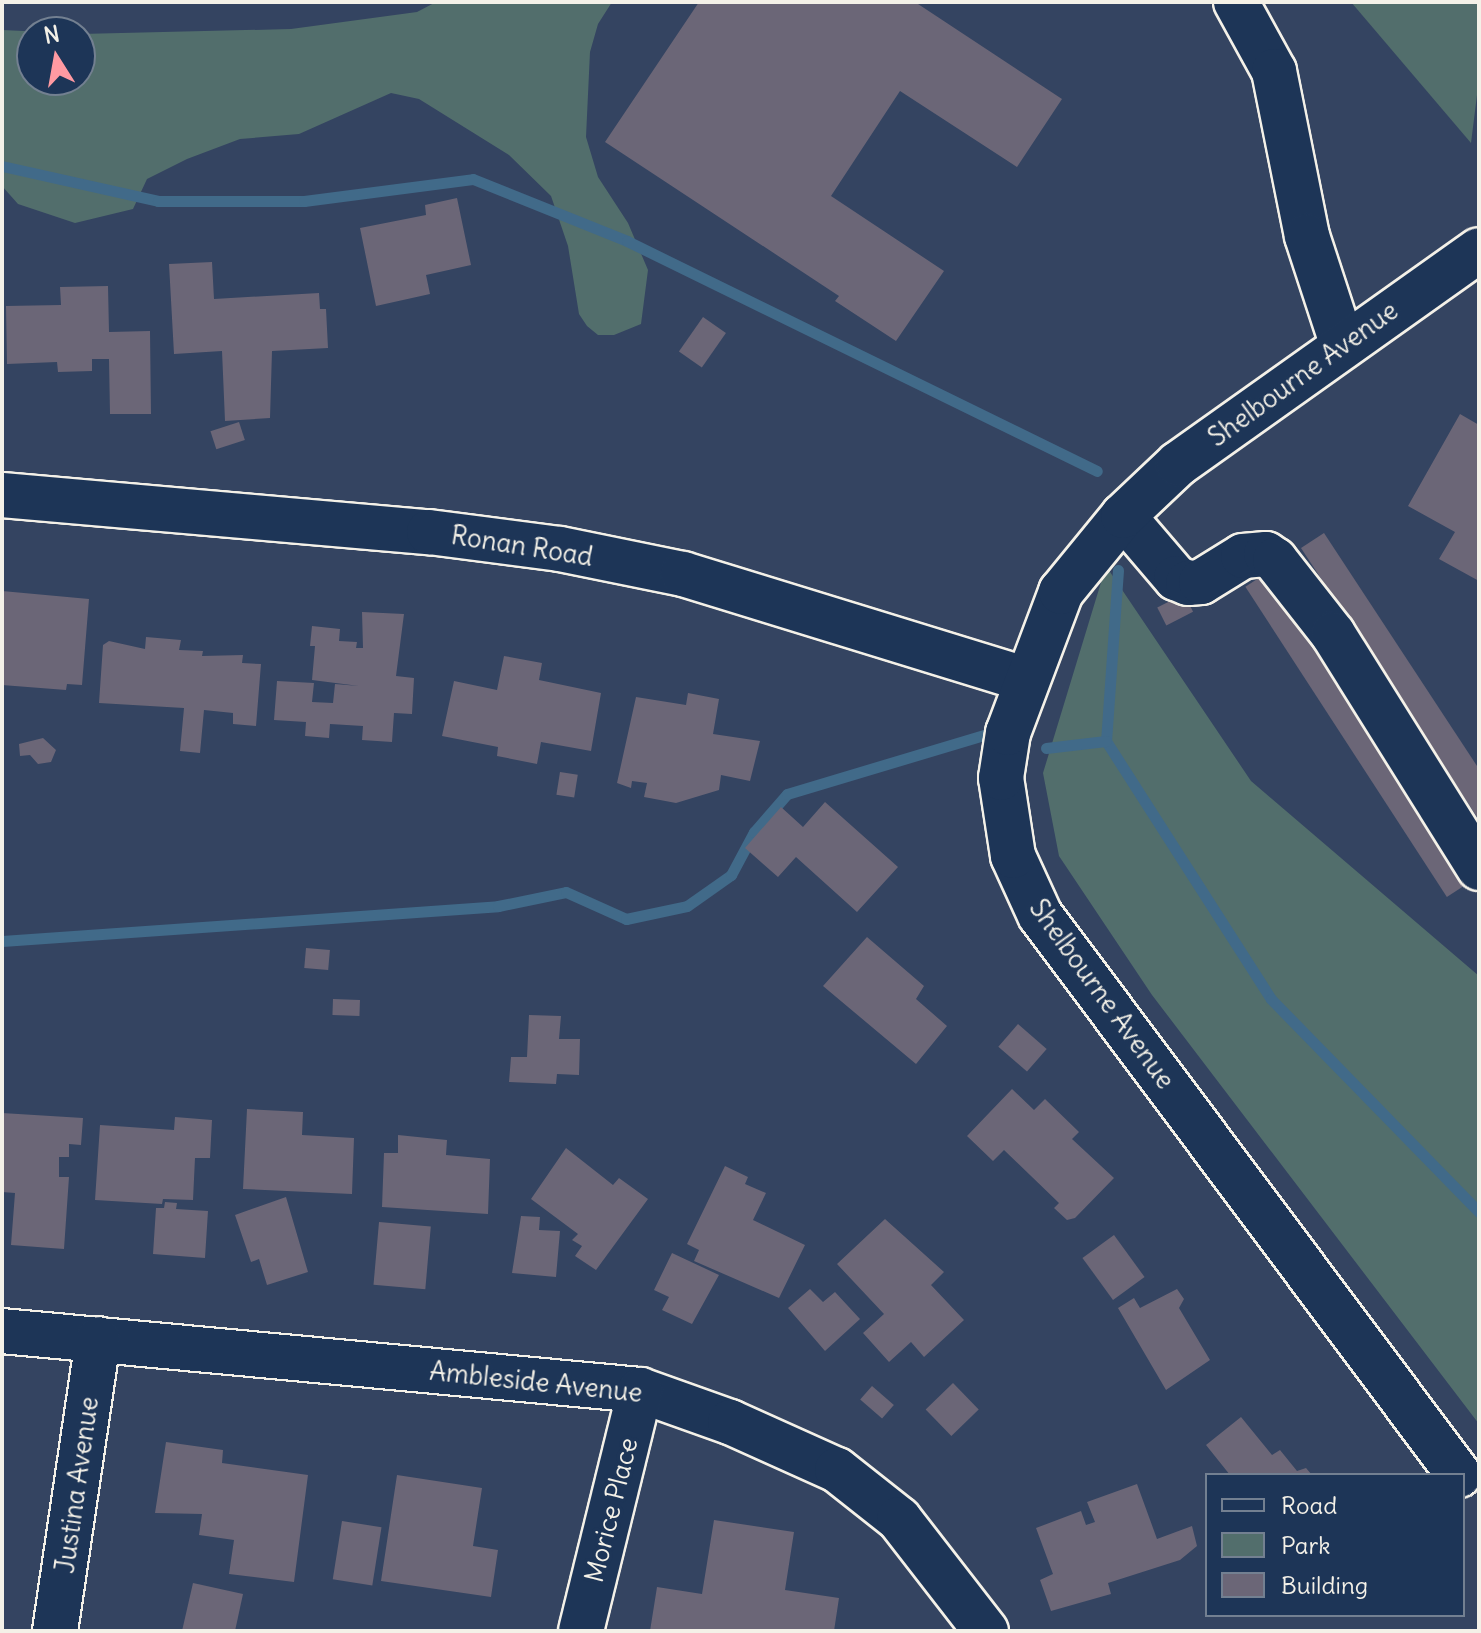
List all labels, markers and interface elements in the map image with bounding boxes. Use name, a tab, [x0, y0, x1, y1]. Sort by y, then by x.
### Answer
north arrow	[16, 16, 96, 96]
text: N	[42, 19, 62, 50]
street label: Shelbourne Avenue	[1202, 295, 1404, 453]
street label: Ronan Road	[449, 519, 595, 573]
street label: Shelbourne Avenue	[1023, 893, 1181, 1095]
street label: Ambleside Avenue	[428, 1355, 644, 1409]
street label: Justina Avenue	[49, 1395, 105, 1575]
street label: Morice Place	[578, 1435, 644, 1585]
legend	[1205, 1473, 1465, 1617]
text: Road	[1281, 1490, 1337, 1520]
text: Park	[1281, 1530, 1331, 1560]
text: Building	[1281, 1570, 1368, 1600]

